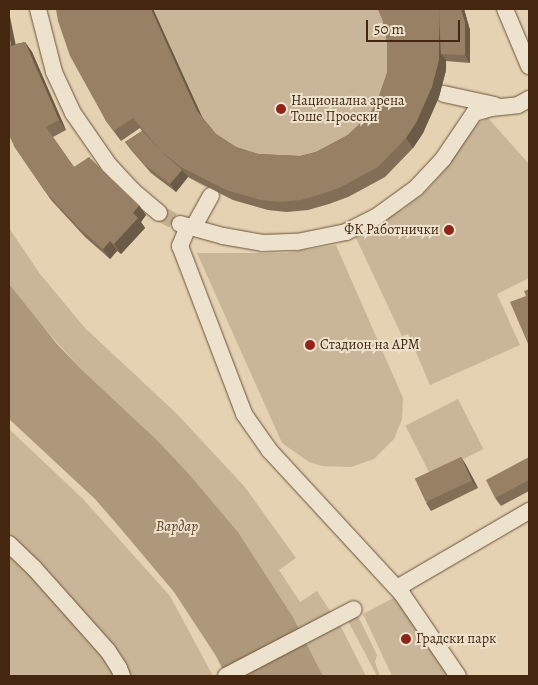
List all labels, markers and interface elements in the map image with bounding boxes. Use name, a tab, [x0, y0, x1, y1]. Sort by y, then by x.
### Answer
scale bar	[368, 10, 462, 42]
text: 50 m	[374, 19, 404, 39]
place label: Национална арена Тоше Проески	[291, 93, 405, 125]
marker: Национална арена Тоше Проески	[275, 103, 287, 115]
place label: ФК Работнички	[344, 222, 439, 238]
marker: ФК Работнички	[443, 224, 455, 236]
place label: Стадион на АРМ	[320, 337, 420, 353]
marker: Стадион на АРМ	[304, 339, 316, 351]
water label: Вардар	[156, 518, 198, 536]
place label: Градски парк	[416, 631, 496, 647]
marker: Градски парк	[400, 633, 412, 645]

